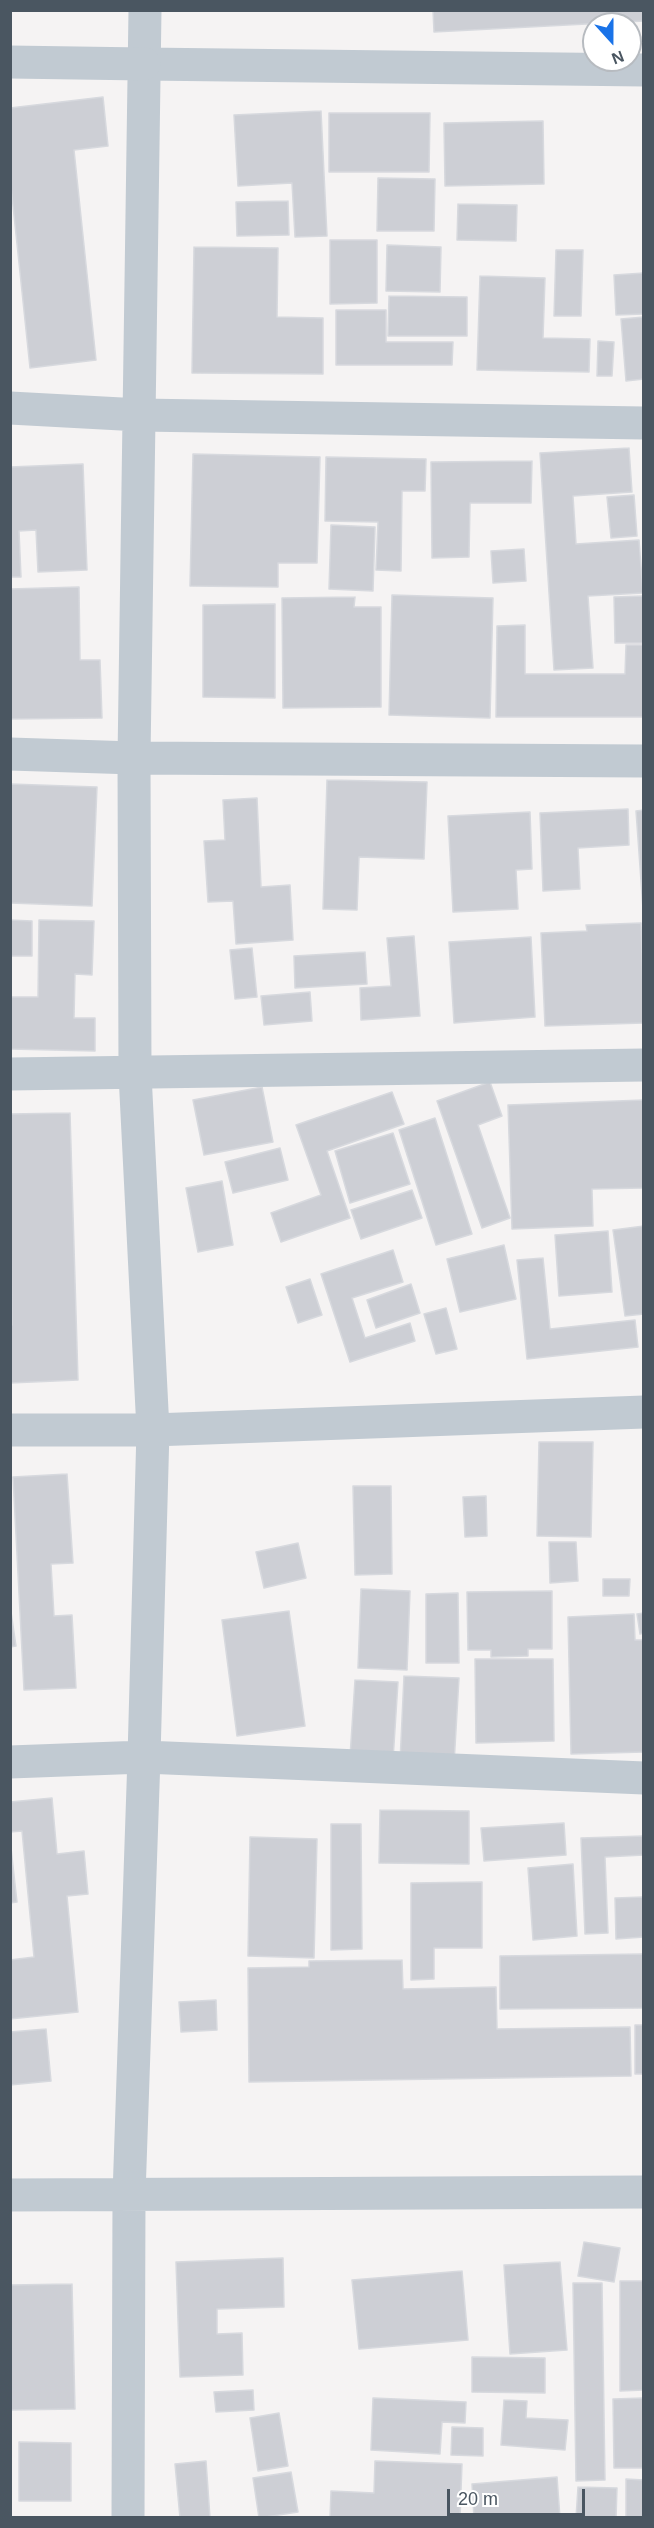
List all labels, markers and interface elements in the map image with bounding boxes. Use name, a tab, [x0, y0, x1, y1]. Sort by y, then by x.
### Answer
north arrow	[582, 12, 642, 72]
text: N	[609, 47, 626, 67]
scale bar	[450, 2477, 588, 2515]
text: 20 m	[458, 2489, 498, 2509]

